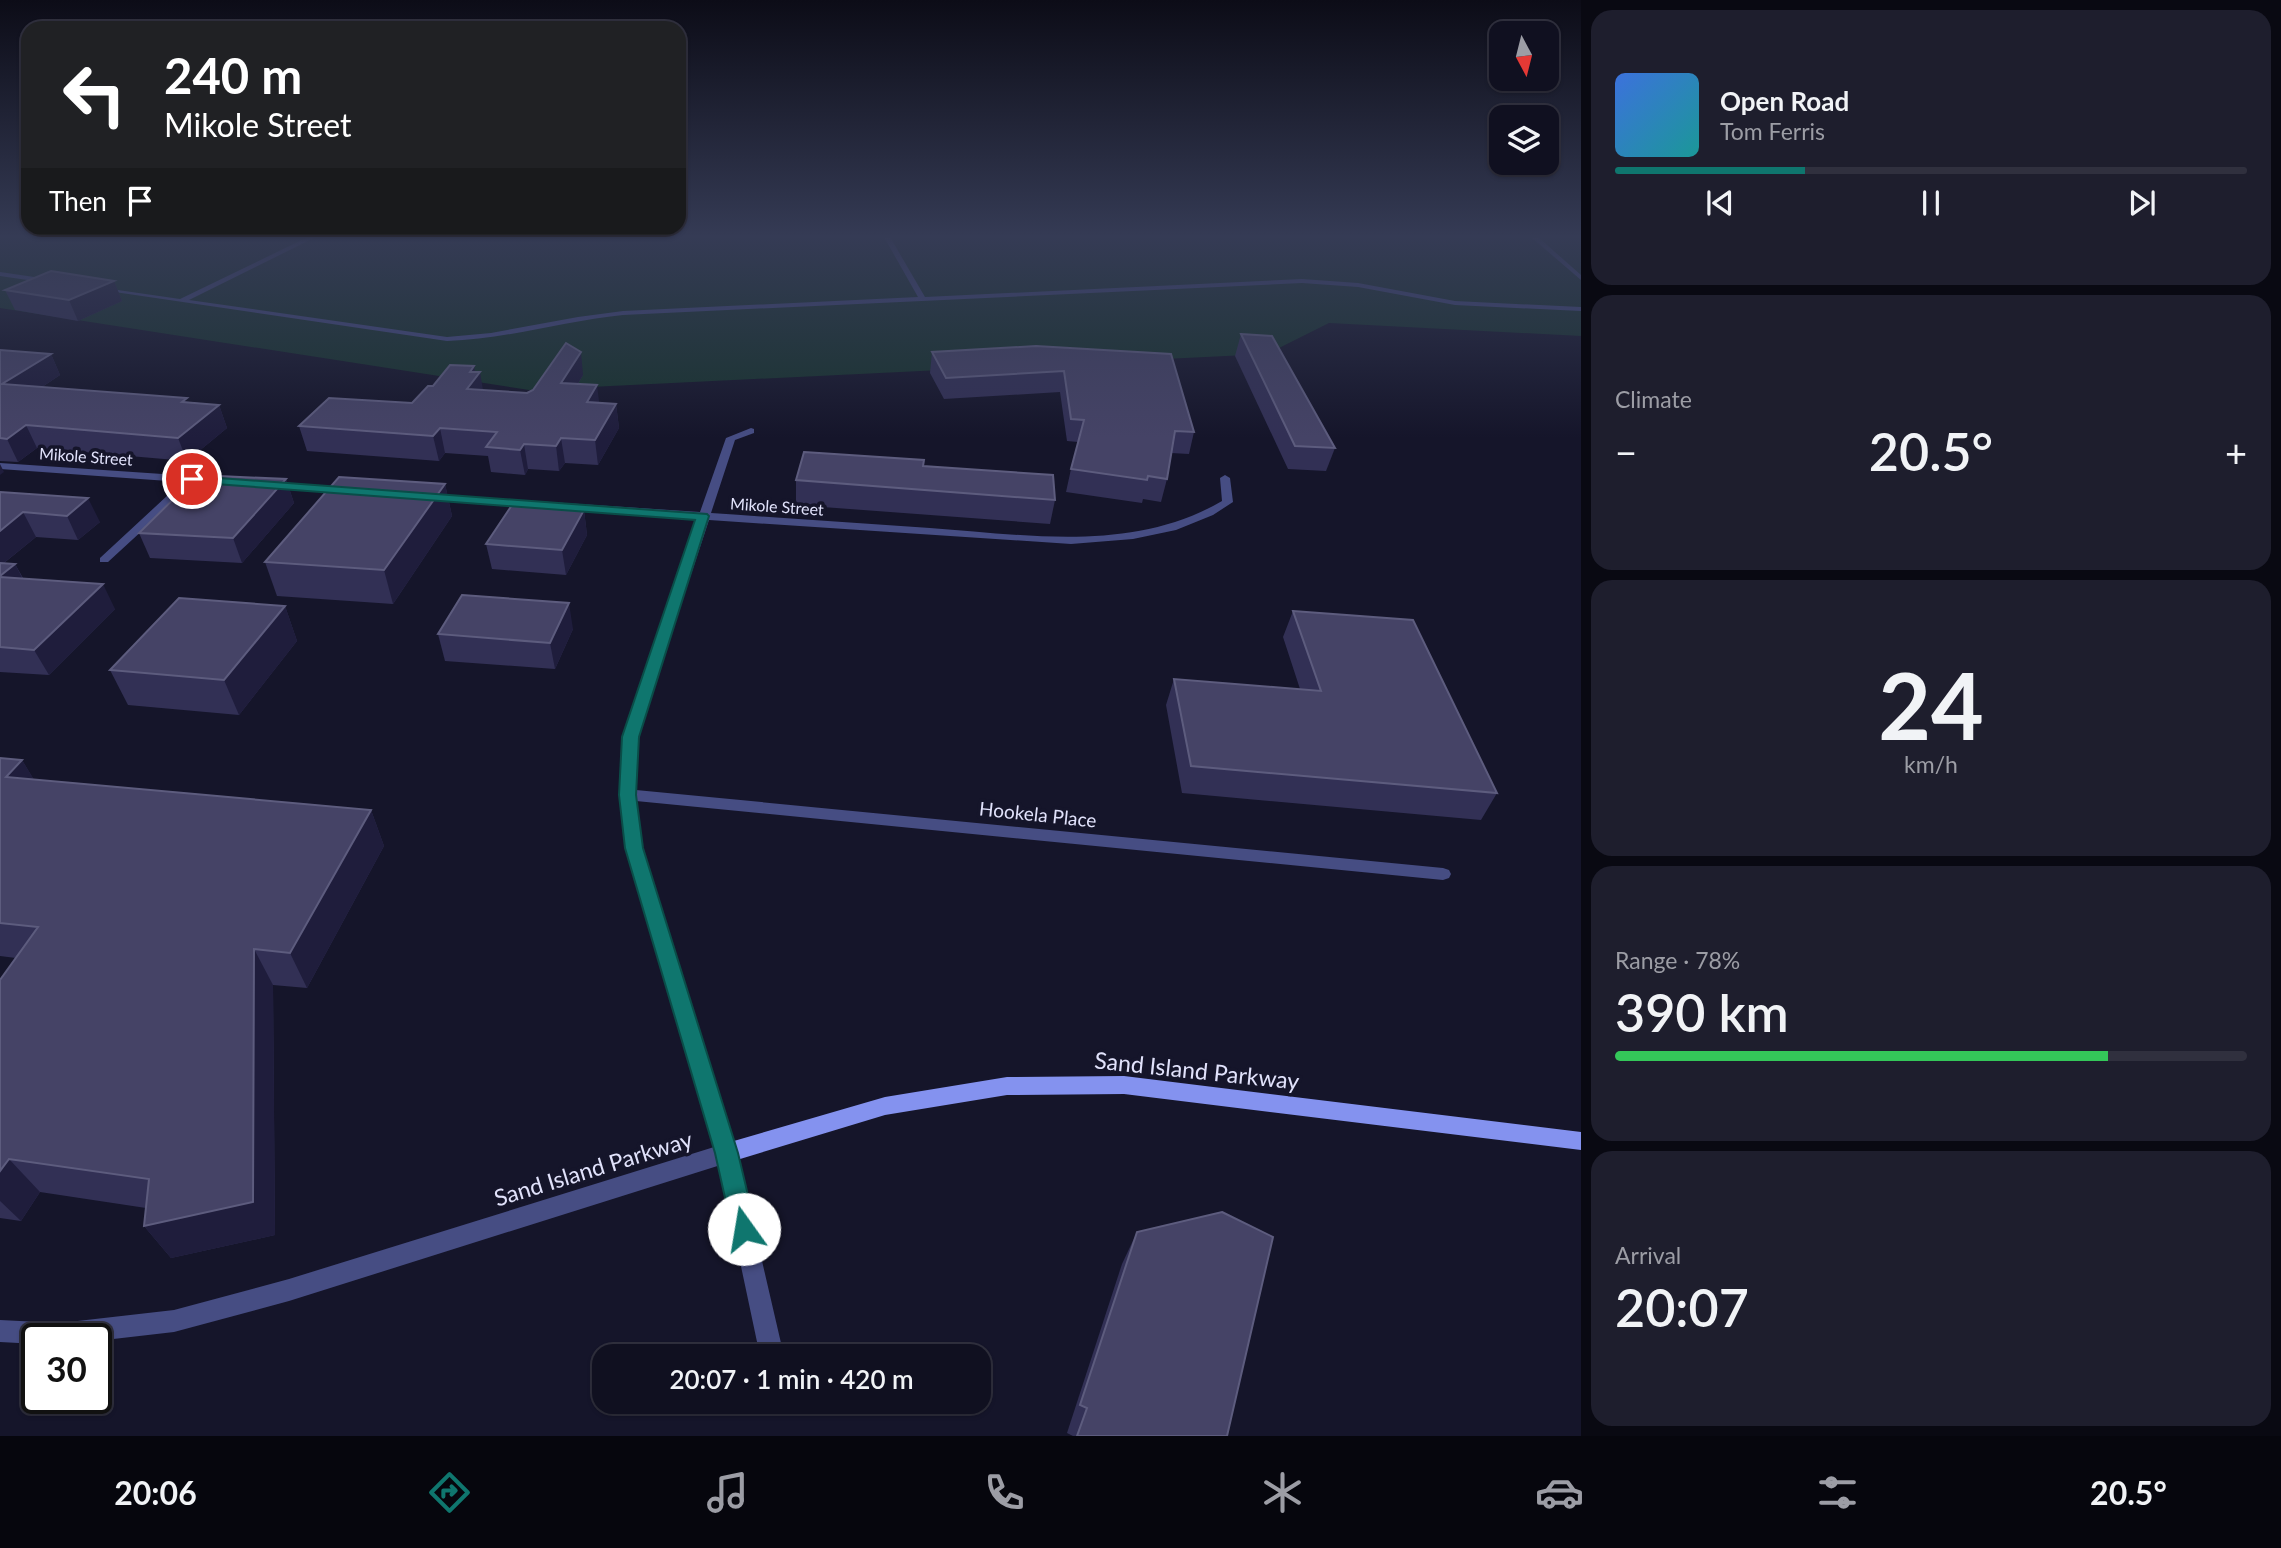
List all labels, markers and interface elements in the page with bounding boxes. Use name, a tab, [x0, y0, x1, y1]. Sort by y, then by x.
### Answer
north arrow	[1489, 21, 1559, 91]
map controls	[1489, 21, 1559, 175]
text: 240 m	[164, 46, 302, 104]
icon: left	[49, 49, 140, 140]
text: Open Road	[1720, 85, 1849, 117]
text: Mikole Street	[164, 105, 352, 144]
button: layers	[1489, 105, 1559, 175]
text: Tom Ferris	[1720, 117, 1825, 145]
icon: arrive	[121, 182, 159, 220]
icon: previous	[1701, 184, 1739, 222]
icon: pause	[1912, 184, 1950, 222]
icon: next	[2123, 184, 2161, 222]
text: Then	[49, 185, 107, 217]
text: Climate	[1615, 385, 1692, 413]
text: 20.5°	[1869, 420, 1993, 482]
text: −	[1615, 429, 1637, 475]
text: +	[2225, 429, 2247, 475]
street label: Mikole Street	[39, 443, 134, 469]
pin	[162, 449, 222, 509]
icon: arrive	[173, 460, 211, 498]
street label: Mikole Street	[730, 493, 825, 519]
text: 24	[1878, 650, 1984, 759]
text: km/h	[1904, 750, 1958, 778]
street label: Hookela Place	[978, 796, 1098, 832]
text: Range · 78%	[1615, 946, 1740, 974]
text: 390 km	[1615, 981, 1789, 1043]
street label: Sand Island Parkway	[1093, 1045, 1301, 1095]
street label: Sand Island Parkway	[491, 1124, 696, 1211]
position arrow	[707, 1192, 781, 1266]
text: Arrival	[1615, 1241, 1681, 1269]
text: 20:07	[1615, 1276, 1749, 1338]
speed limit sign: 30	[21, 1323, 112, 1414]
text: 20:07 · 1 min · 420 m	[669, 1363, 914, 1395]
icon: directions	[425, 1468, 474, 1517]
icon: music	[703, 1468, 752, 1517]
icon: phone	[980, 1468, 1029, 1517]
icon: climate	[1258, 1468, 1307, 1517]
icon: car	[1535, 1468, 1584, 1517]
icon: filters	[1813, 1468, 1862, 1517]
text: 20:06	[114, 1473, 197, 1512]
text: 20.5°	[2090, 1473, 2167, 1512]

